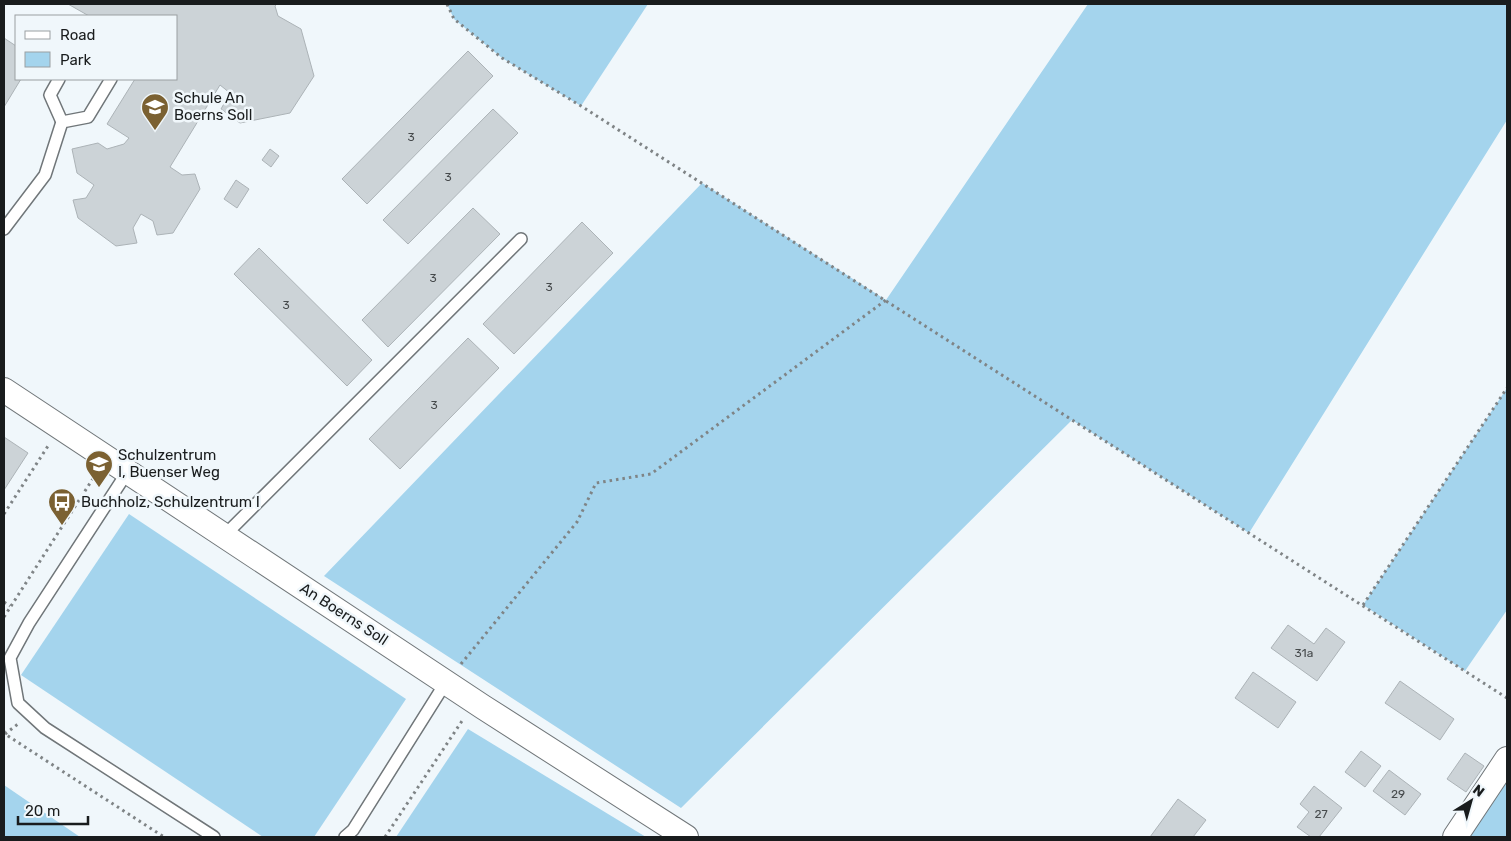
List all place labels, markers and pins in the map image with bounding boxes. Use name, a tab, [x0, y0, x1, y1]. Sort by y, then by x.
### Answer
place label: Schule An Boerns Soll	[174, 89, 252, 124]
school or university icon: Schule An Boerns Soll	[140, 92, 170, 131]
place label: Schulzentrum I, Buenser Weg	[118, 446, 220, 481]
school or university icon: Schulzentrum I, Buenser Weg	[84, 449, 114, 488]
bus stop icon: Buchholz, Schulzentrum I	[47, 487, 77, 526]
place label: Buchholz, Schulzentrum I	[81, 493, 260, 511]

